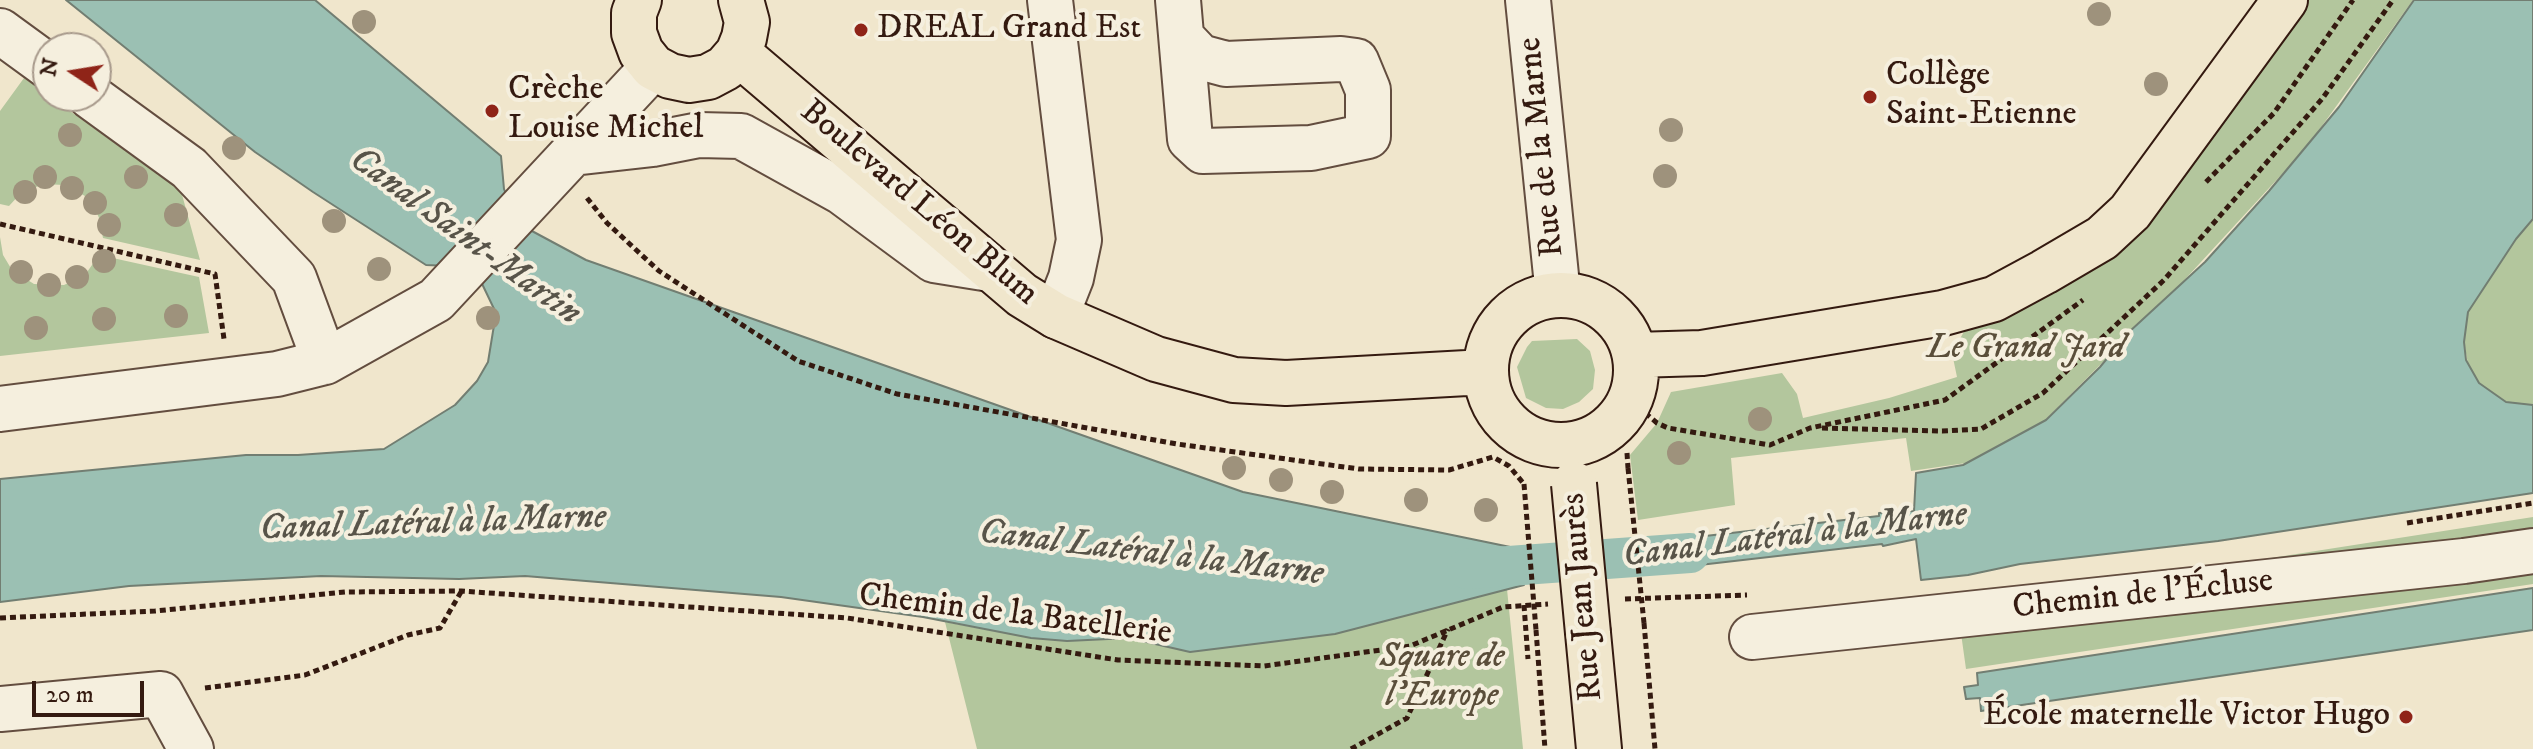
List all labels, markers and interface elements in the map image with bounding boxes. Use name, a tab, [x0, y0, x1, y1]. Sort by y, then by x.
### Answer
place label: DREAL Grand Est	[877, 10, 1141, 50]
marker: DREAL Grand Est	[852, 21, 870, 39]
north arrow	[32, 32, 112, 112]
street label: Rue de la Marne	[1511, 35, 1575, 259]
text: N	[35, 56, 65, 79]
place label: Collège Saint-Etienne	[1886, 57, 2077, 136]
place label: Crèche Louise Michel	[508, 71, 703, 150]
marker: Collège Saint-Etienne	[1861, 88, 1879, 106]
street label: Boulevard Léon Blum	[791, 92, 1045, 316]
marker: Crèche Louise Michel	[483, 102, 501, 120]
water label: Canal Saint-Martin	[340, 139, 588, 337]
park label: Le Grand Jard	[1927, 330, 2125, 370]
street label: Rue Jean Jaurès	[1555, 491, 1613, 703]
water label: Canal Latéral à la Marne	[1620, 494, 1970, 580]
water label: Canal Latéral à la Marne	[259, 497, 607, 553]
water label: Canal Latéral à la Marne	[976, 512, 1326, 598]
street label: Chemin de l'Écluse	[2011, 562, 2275, 630]
street label: Chemin de la Batellerie	[856, 577, 1174, 655]
park label: Square de l'Europe	[1379, 639, 1505, 718]
scale bar	[36, 665, 148, 715]
text: 20 m	[46, 680, 94, 710]
place label: École maternelle Victor Hugo	[1983, 697, 2390, 737]
marker: École maternelle Victor Hugo	[2397, 708, 2415, 726]

